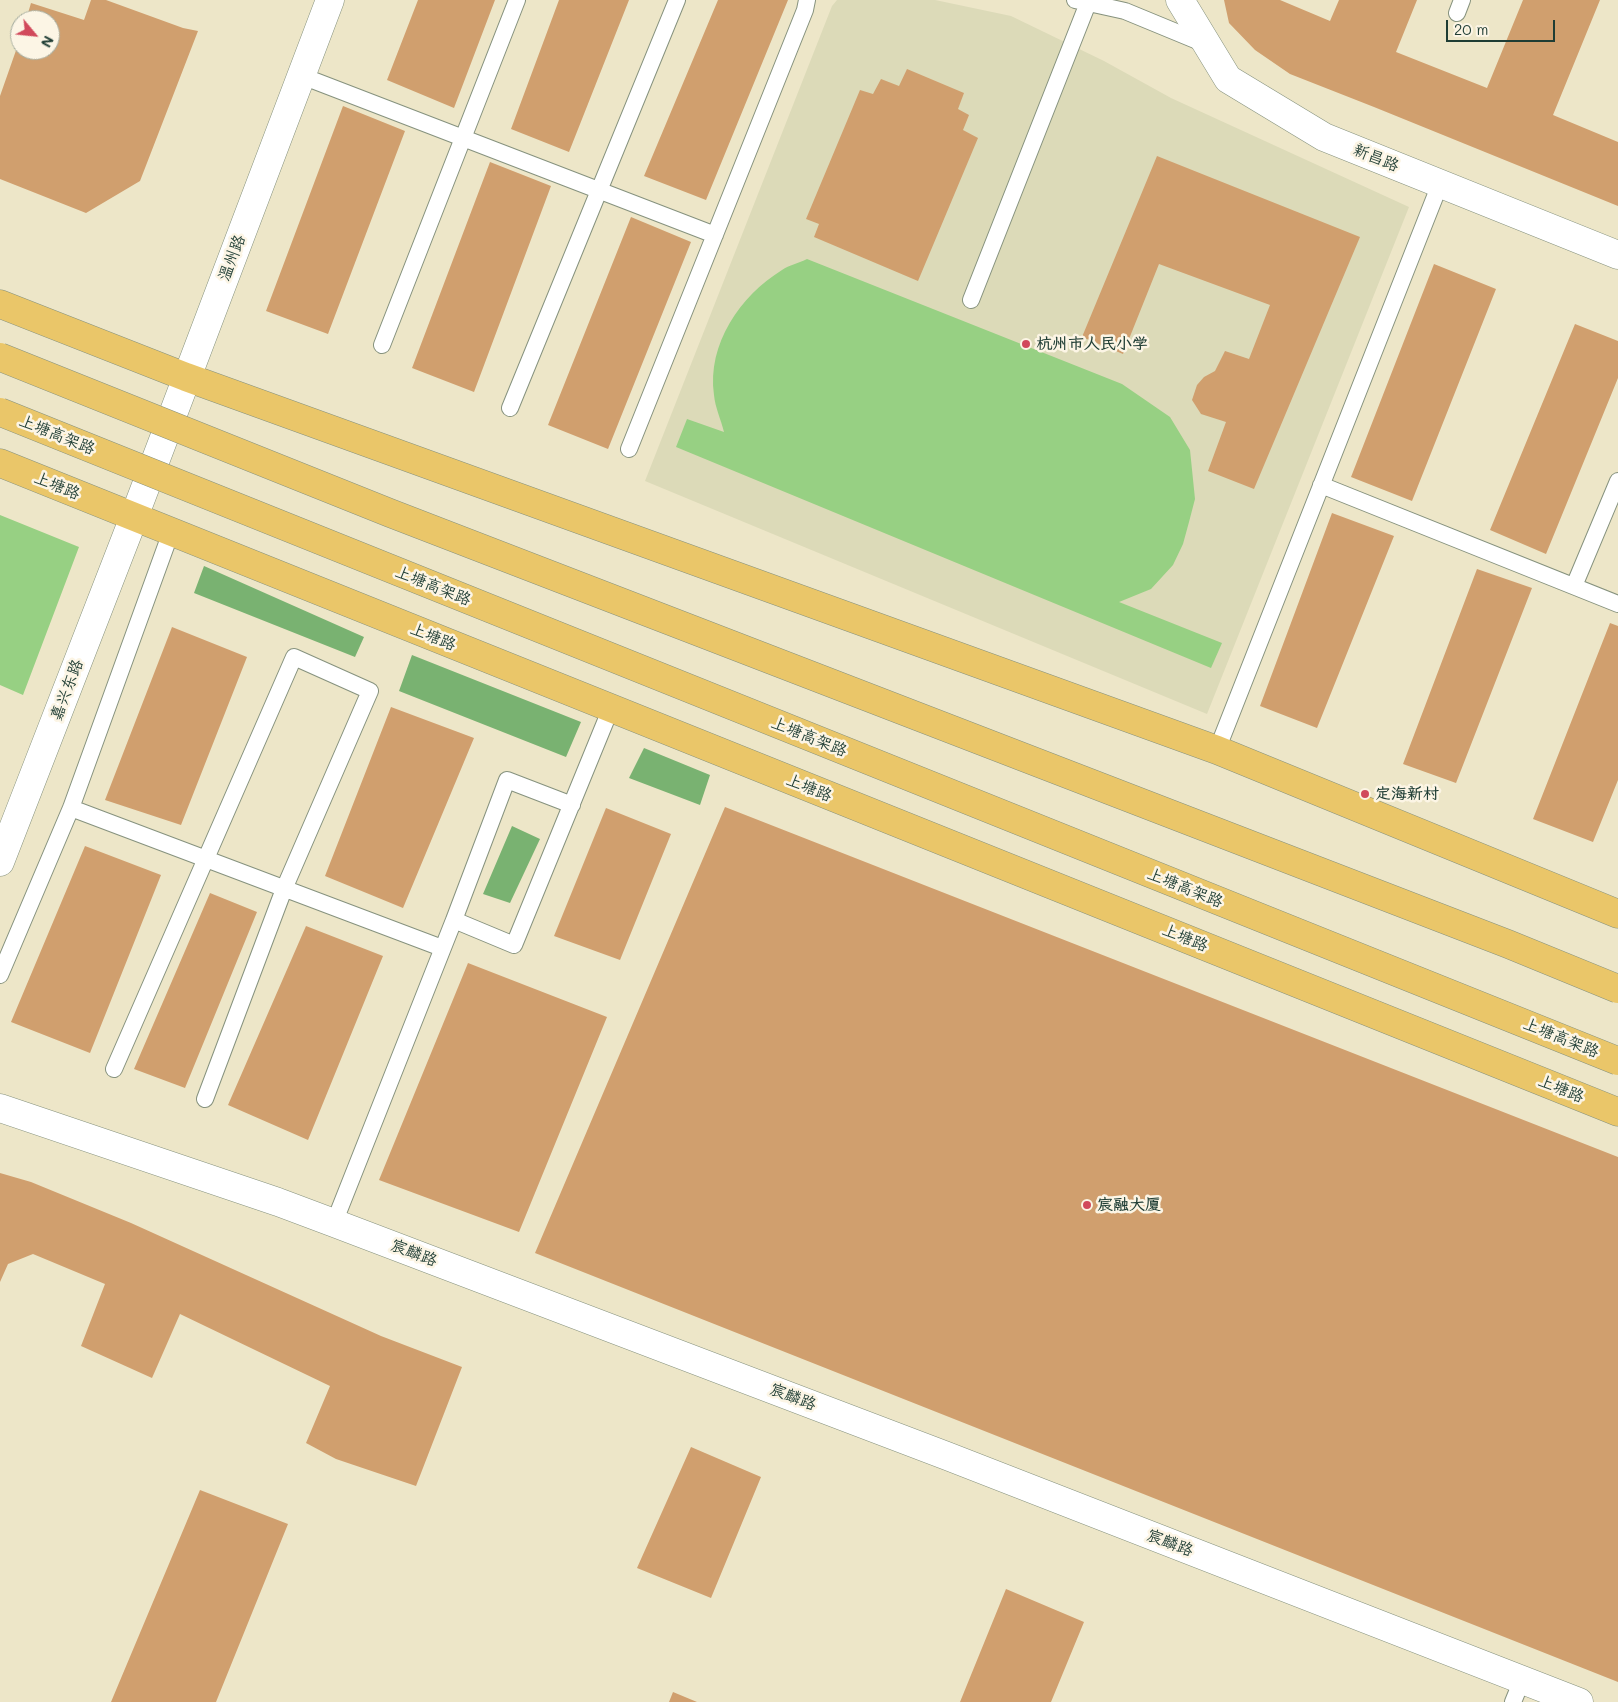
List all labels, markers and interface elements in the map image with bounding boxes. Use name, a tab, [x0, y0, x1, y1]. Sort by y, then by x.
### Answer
north arrow	[10, 10, 60, 60]
scale bar	[1448, 10, 1557, 42]
text: 20 m	[1454, 19, 1488, 39]
text: N	[37, 33, 59, 51]
street label: 新昌路	[1350, 140, 1402, 176]
street label: 温州路	[214, 232, 250, 284]
place label: 杭州市人民小学	[1036, 334, 1148, 354]
marker: 杭州市人民小学	[1020, 338, 1032, 350]
street label: 上塘高架路	[16, 411, 98, 459]
street label: 上塘路	[31, 468, 83, 504]
street label: 上塘高架路	[392, 562, 474, 610]
street label: 上塘路	[407, 619, 459, 655]
street label: 嘉兴东路	[47, 657, 87, 723]
street label: 上塘高架路	[768, 713, 850, 761]
street label: 上塘路	[783, 770, 835, 806]
place label: 定海新村	[1375, 784, 1439, 804]
marker: 定海新村	[1359, 788, 1371, 800]
street label: 上塘高架路	[1144, 864, 1226, 912]
street label: 上塘路	[1159, 920, 1211, 956]
street label: 上塘高架路	[1520, 1014, 1602, 1062]
street label: 上塘路	[1535, 1071, 1587, 1107]
place label: 宸融大厦	[1097, 1195, 1161, 1215]
marker: 宸融大厦	[1081, 1199, 1093, 1211]
street label: 宸麟路	[388, 1235, 440, 1271]
street label: 宸麟路	[767, 1379, 819, 1415]
street label: 宸麟路	[1144, 1525, 1196, 1561]

